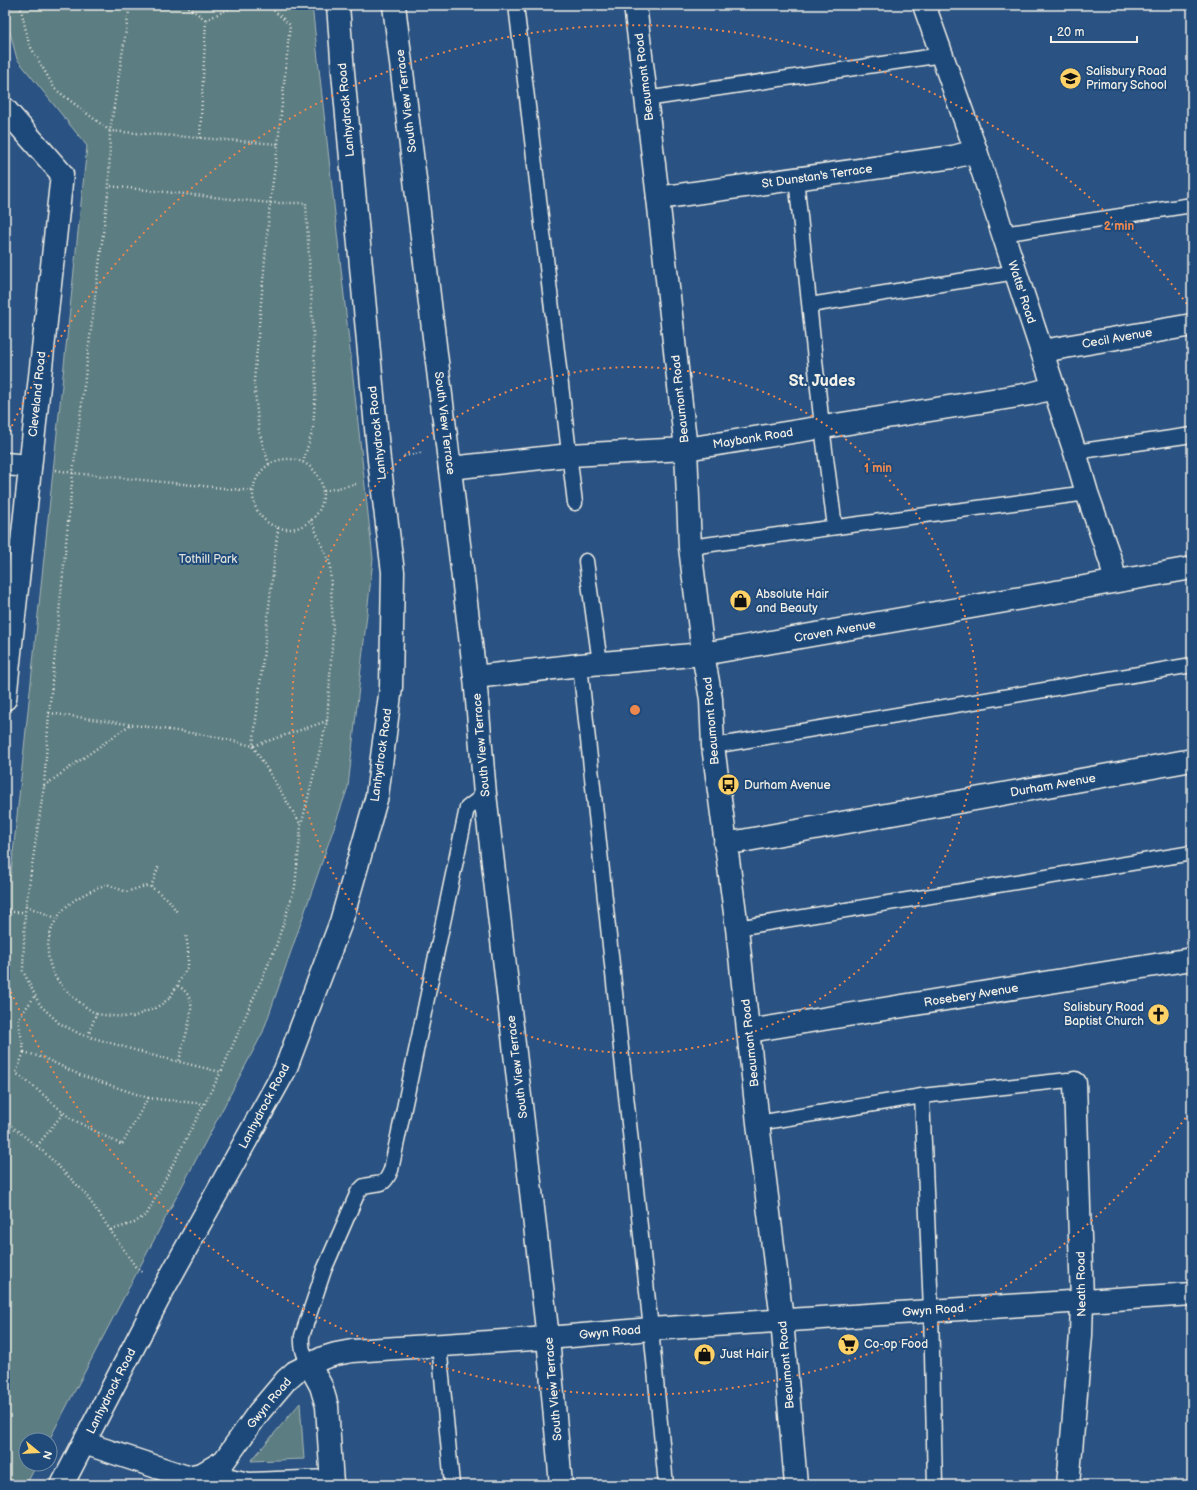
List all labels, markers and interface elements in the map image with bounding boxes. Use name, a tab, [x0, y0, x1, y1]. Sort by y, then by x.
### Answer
scale bar	[1051, 18, 1137, 44]
text: 20 m	[1057, 25, 1084, 40]
street label: Beaumont Road	[632, 32, 657, 122]
street label: South View Terrace	[393, 48, 420, 153]
street label: Lanhydrock Road	[335, 62, 358, 158]
place label: Salisbury Road Primary School	[1086, 64, 1167, 93]
school or university icon: Salisbury Road Primary School	[1057, 65, 1083, 91]
street label: St Dunstan's Terrace	[761, 161, 873, 192]
text: 2 min	[1104, 219, 1134, 234]
street label: Watts' Road	[1004, 259, 1039, 326]
street label: Cecil Avenue	[1081, 325, 1153, 352]
street label: Cleveland Road	[26, 350, 49, 438]
street label: Beaumont Road	[668, 354, 693, 444]
street label: South View Terrace	[431, 371, 458, 476]
district label: St. Judes	[789, 372, 855, 391]
street label: Lanhydrock Road	[365, 385, 390, 481]
street label: Maybank Road	[712, 425, 794, 452]
text: 1 min	[864, 461, 892, 476]
park label: Tothill Park	[179, 552, 237, 567]
place label: Absolute Hair and Beauty	[756, 587, 829, 616]
shop icon: Absolute Hair and Beauty	[728, 588, 754, 614]
street label: Craven Avenue	[793, 617, 877, 646]
street label: Beaumont Road	[700, 676, 723, 766]
street label: South View Terrace	[469, 693, 493, 797]
centre of rings	[628, 703, 642, 717]
street label: Lanhydrock Road	[368, 707, 395, 803]
street label: Durham Avenue	[1009, 771, 1097, 800]
bus stop icon: Durham Avenue	[716, 772, 742, 798]
place label: Durham Avenue	[744, 778, 831, 793]
street label: Rosebery Avenue	[923, 981, 1019, 1010]
street label: Beaumont Road	[738, 998, 763, 1088]
place label: Salisbury Road Baptist Church	[1063, 1000, 1144, 1029]
church icon: Salisbury Road Baptist Church	[1146, 1001, 1172, 1027]
street label: South View Terrace	[504, 1014, 531, 1119]
street label: Lanhydrock Road	[236, 1061, 293, 1151]
street label: Neath Road	[1073, 1251, 1090, 1317]
street label: Gwyn Road	[902, 1301, 965, 1320]
street label: Beaumont Road	[775, 1320, 798, 1410]
street label: Gwyn Road	[579, 1322, 642, 1343]
supermarket icon: Co-op Food	[836, 1331, 862, 1357]
street label: South View Terrace	[541, 1337, 565, 1441]
place label: Co-op Food	[864, 1337, 928, 1352]
shop icon: Just Hair	[692, 1341, 718, 1367]
street label: Lanhydrock Road	[83, 1346, 140, 1437]
place label: Just Hair	[720, 1347, 769, 1362]
street label: Gwyn Road	[244, 1375, 295, 1432]
north arrow	[18, 1432, 58, 1472]
text: N	[40, 1449, 54, 1461]

